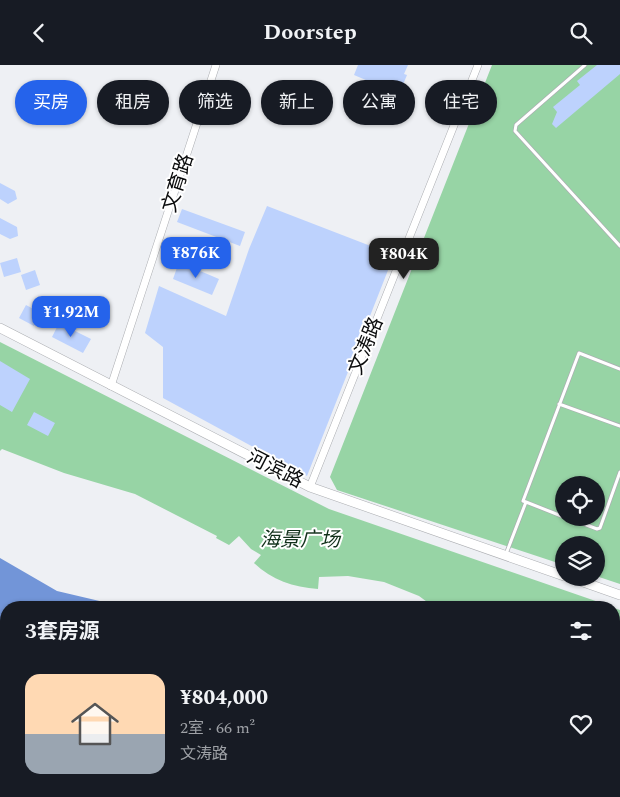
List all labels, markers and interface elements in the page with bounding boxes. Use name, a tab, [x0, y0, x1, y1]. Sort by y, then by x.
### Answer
text: Doorstep	[263, 16, 357, 49]
icon: back	[25, 19, 53, 47]
icon: search	[567, 19, 595, 47]
chip: 买房	[15, 80, 87, 125]
chip: 租房	[97, 80, 169, 125]
chip: 筛选	[179, 80, 251, 125]
chip: 新上	[261, 80, 333, 125]
chip: 公寓	[343, 80, 415, 125]
chip: 住宅	[425, 80, 497, 125]
street label: 文育路	[154, 150, 202, 216]
pin: ¥876K	[161, 237, 231, 279]
pin: ¥804K	[369, 237, 439, 280]
text: ¥876K	[172, 241, 220, 265]
text: ¥804K	[380, 242, 428, 266]
pin: ¥1.92M	[30, 295, 112, 338]
text: ¥1.92M	[43, 300, 99, 324]
street label: 文涛路	[341, 313, 391, 379]
street label: 河滨路	[241, 442, 309, 496]
map controls	[555, 476, 605, 586]
button: locate	[555, 476, 605, 526]
park label: 海景广场	[260, 525, 342, 555]
button: layers	[555, 536, 605, 586]
text: 3套房源	[25, 616, 100, 648]
icon: filters	[567, 617, 595, 645]
text: ¥804,000	[180, 682, 268, 714]
icon: home	[65, 694, 125, 754]
icon: heart	[567, 710, 595, 738]
text: 2室 · 66 m²	[180, 716, 255, 740]
text: 文涛路	[180, 742, 228, 766]

